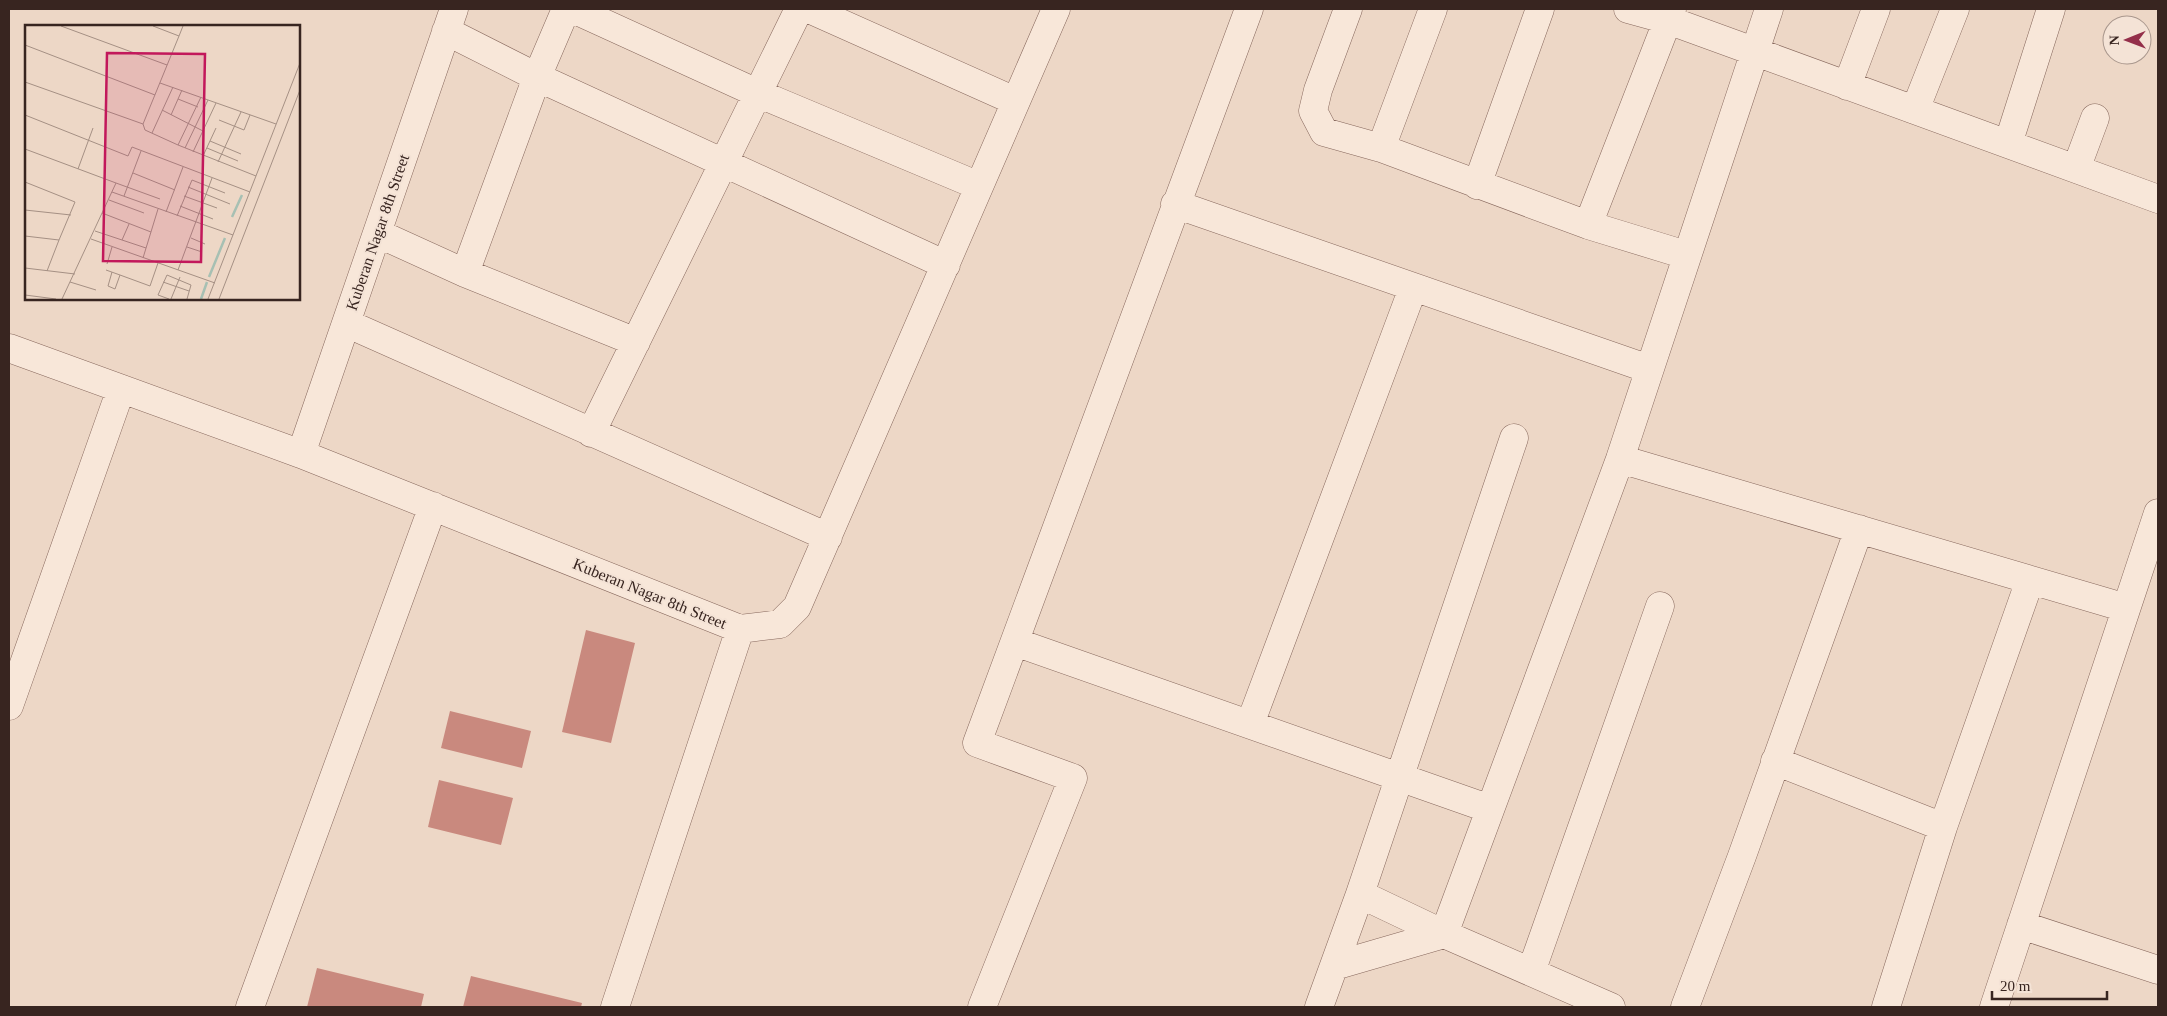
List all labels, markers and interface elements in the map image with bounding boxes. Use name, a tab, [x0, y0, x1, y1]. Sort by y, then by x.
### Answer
north arrow	[2102, 15, 2152, 65]
inset map	[25, 25, 300, 300]
text: N	[2107, 35, 2122, 45]
street label: Kuberan Nagar 8th Street	[343, 151, 413, 313]
street label: Kuberan Nagar 8th Street	[570, 555, 730, 633]
scale bar	[1992, 968, 2107, 1000]
text: 20 m	[2000, 978, 2031, 994]

